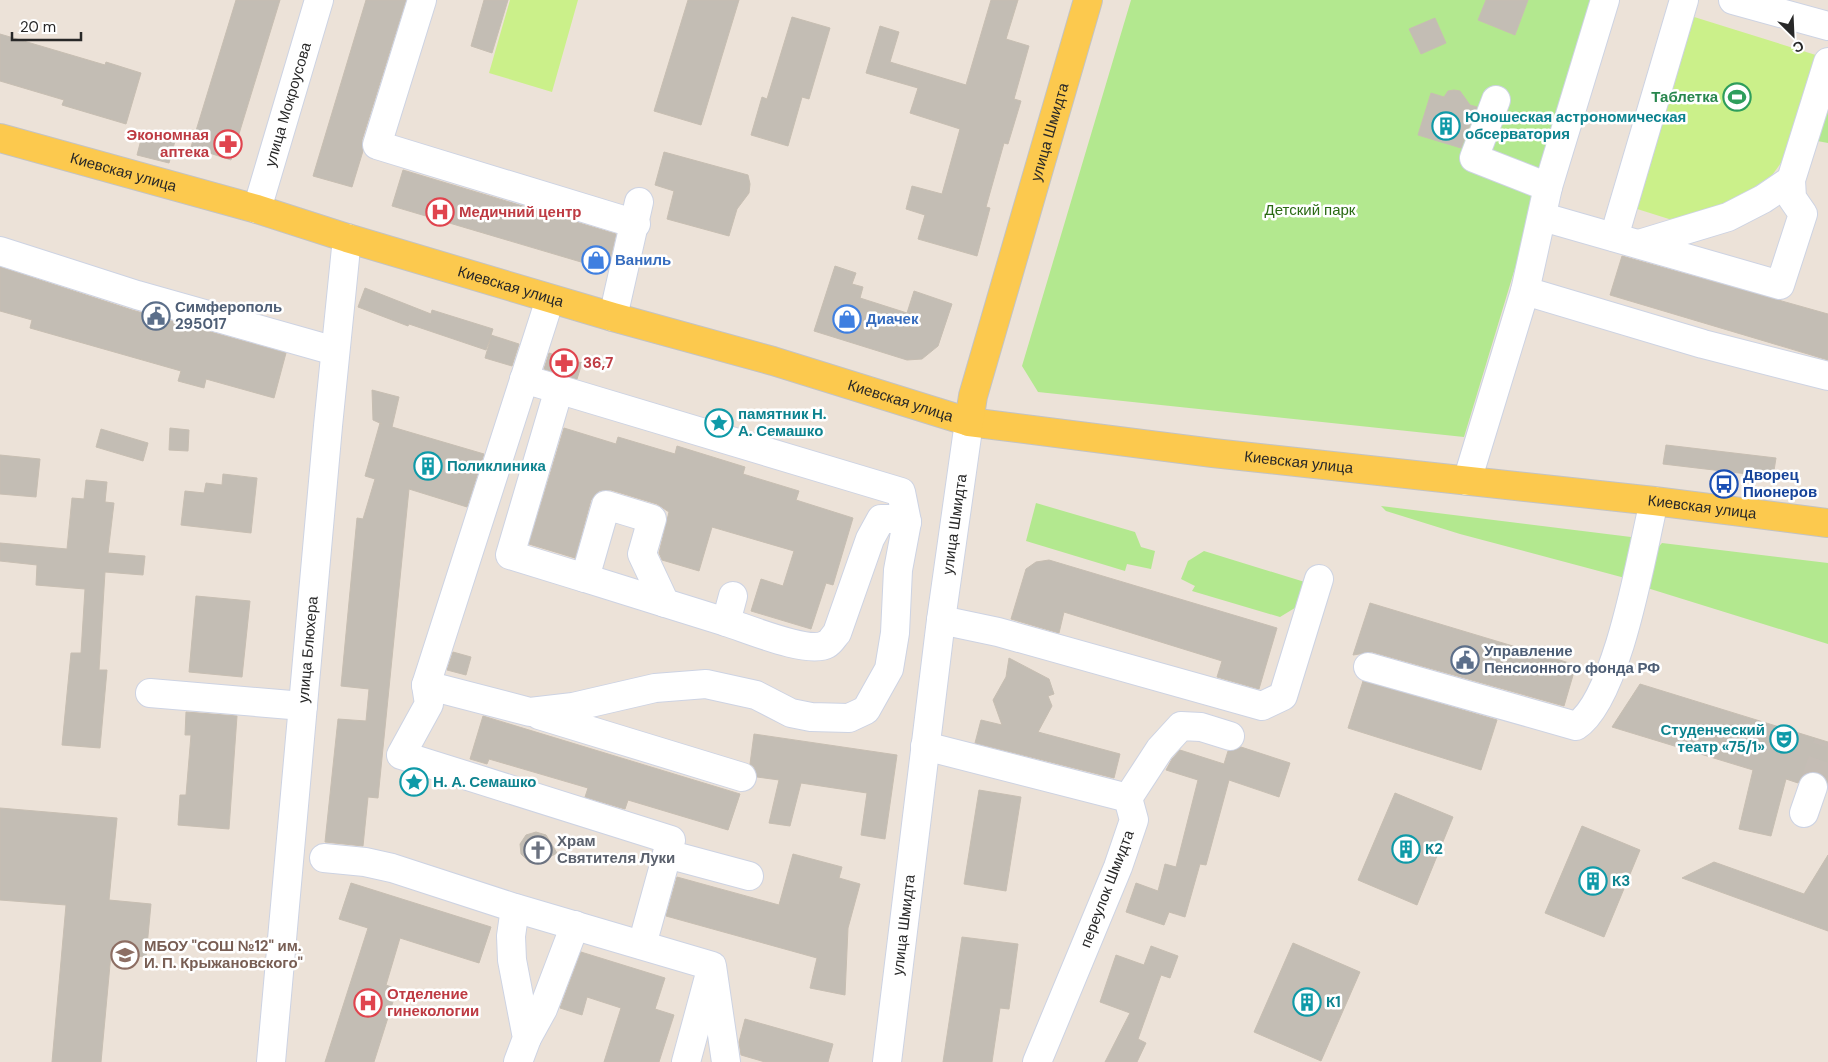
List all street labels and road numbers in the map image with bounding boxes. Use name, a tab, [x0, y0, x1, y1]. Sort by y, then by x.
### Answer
street label: улица Мокроусова	[260, 39, 316, 169]
street label: улица Шмидта	[1026, 80, 1074, 184]
street label: Киевская улица	[68, 148, 179, 196]
street label: Киевская улица	[455, 261, 567, 312]
street label: Киевская улица	[845, 375, 956, 427]
street label: Киевская улица	[1243, 446, 1355, 478]
street label: улица Шмидта	[938, 472, 972, 576]
street label: Киевская улица	[1647, 490, 1758, 524]
street label: улица Блюхера	[293, 595, 323, 704]
street label: переулок Шмидта	[1075, 827, 1139, 951]
street label: улица Шмидта	[888, 873, 920, 977]

